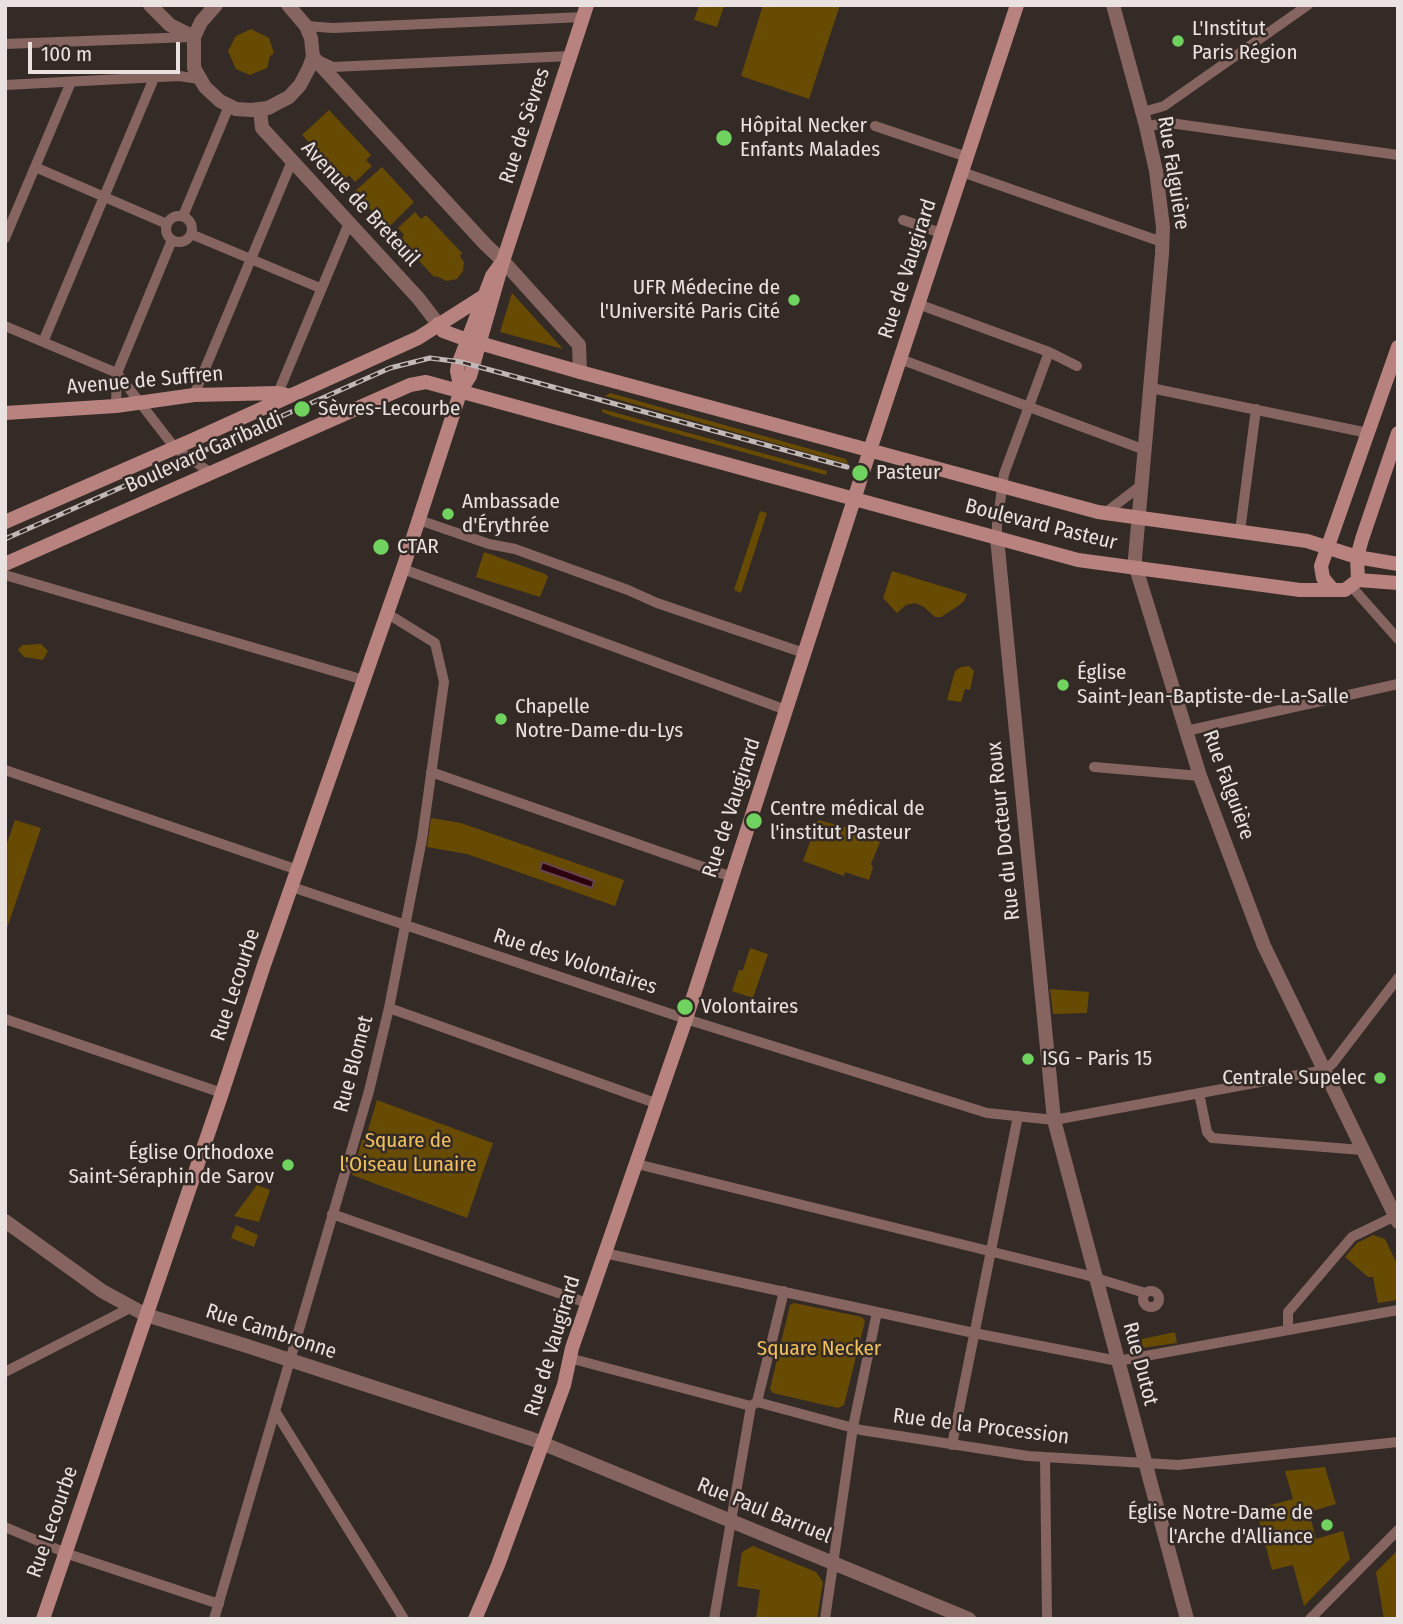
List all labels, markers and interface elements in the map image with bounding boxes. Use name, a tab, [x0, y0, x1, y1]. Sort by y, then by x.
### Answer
place label: L'Institut Paris Région	[1192, 16, 1297, 66]
scale bar	[32, 28, 184, 72]
marker: L'Institut Paris Région	[1170, 33, 1186, 49]
text: 100 m	[41, 41, 92, 67]
street label: Rue de Sèvres	[494, 65, 556, 187]
place label: Hôpital Necker Enfants Malades	[740, 113, 880, 163]
street label: Rue Falguière	[1152, 114, 1194, 232]
marker: Hôpital Necker Enfants Malades	[714, 128, 734, 148]
street label: Avenue de Breteuil	[296, 136, 424, 272]
street label: Rue de Vaugirard	[874, 196, 942, 342]
place label: UFR Médecine de l'Université Paris Cité	[599, 275, 780, 325]
marker: UFR Médecine de l'Université Paris Cité	[786, 292, 802, 308]
street label: Avenue de Suffren	[66, 362, 224, 400]
place label: Sèvres-Lecourbe	[318, 396, 460, 422]
marker: Sèvres-Lecourbe	[292, 399, 312, 419]
street label: Boulevard Garibaldi	[121, 407, 287, 499]
place label: Pasteur	[876, 460, 940, 486]
marker: Pasteur	[850, 463, 870, 483]
place label: Ambassade d'Érythrée	[462, 489, 560, 539]
street label: Boulevard Pasteur	[962, 494, 1120, 556]
marker: Ambassade d'Érythrée	[440, 506, 456, 522]
place label: CTAR	[397, 534, 439, 560]
marker: CTAR	[371, 537, 391, 557]
place label: Église Saint-Jean-Baptiste-de-La-Salle	[1077, 660, 1349, 710]
marker: Église Saint-Jean-Baptiste-de-La-Salle	[1055, 677, 1071, 693]
place label: Chapelle Notre-Dame-du-Lys	[515, 694, 683, 744]
marker: Chapelle Notre-Dame-du-Lys	[493, 711, 509, 727]
street label: Rue Falguière	[1197, 727, 1259, 843]
street label: Rue de Vaugirard	[698, 735, 766, 881]
street label: Rue du Docteur Roux	[982, 740, 1026, 922]
place label: Centre médical de l'institut Pasteur	[770, 796, 925, 846]
marker: Centre médical de l'institut Pasteur	[744, 811, 764, 831]
street label: Rue des Volontaires	[490, 924, 660, 1000]
street label: Rue Lecourbe	[206, 926, 266, 1044]
place label: Volontaires	[701, 994, 798, 1020]
marker: Volontaires	[675, 997, 695, 1017]
street label: Rue Blomet	[329, 1013, 379, 1115]
place label: ISG - Paris 15	[1042, 1046, 1152, 1072]
marker: ISG - Paris 15	[1020, 1051, 1036, 1067]
place label: Centrale Supelec	[1222, 1065, 1366, 1091]
marker: Centrale Supelec	[1372, 1070, 1388, 1086]
park label: Square de l'Oiseau Lunaire	[339, 1128, 477, 1178]
place label: Église Orthodoxe Saint-Séraphin de Sarov	[68, 1140, 274, 1190]
marker: Église Orthodoxe Saint-Séraphin de Sarov	[280, 1157, 296, 1173]
street label: Rue de Vaugirard	[520, 1273, 586, 1419]
street label: Rue Cambronne	[202, 1299, 340, 1365]
street label: Rue Dutot	[1117, 1320, 1163, 1408]
park label: Square Necker	[757, 1336, 881, 1362]
street label: Rue de la Procession	[891, 1404, 1071, 1450]
street label: Rue Lecourbe	[22, 1463, 84, 1581]
street label: Rue Paul Barruel	[693, 1473, 835, 1549]
place label: Église Notre-Dame de l'Arche d'Alliance	[1128, 1500, 1313, 1550]
marker: Église Notre-Dame de l'Arche d'Alliance	[1319, 1517, 1335, 1533]

